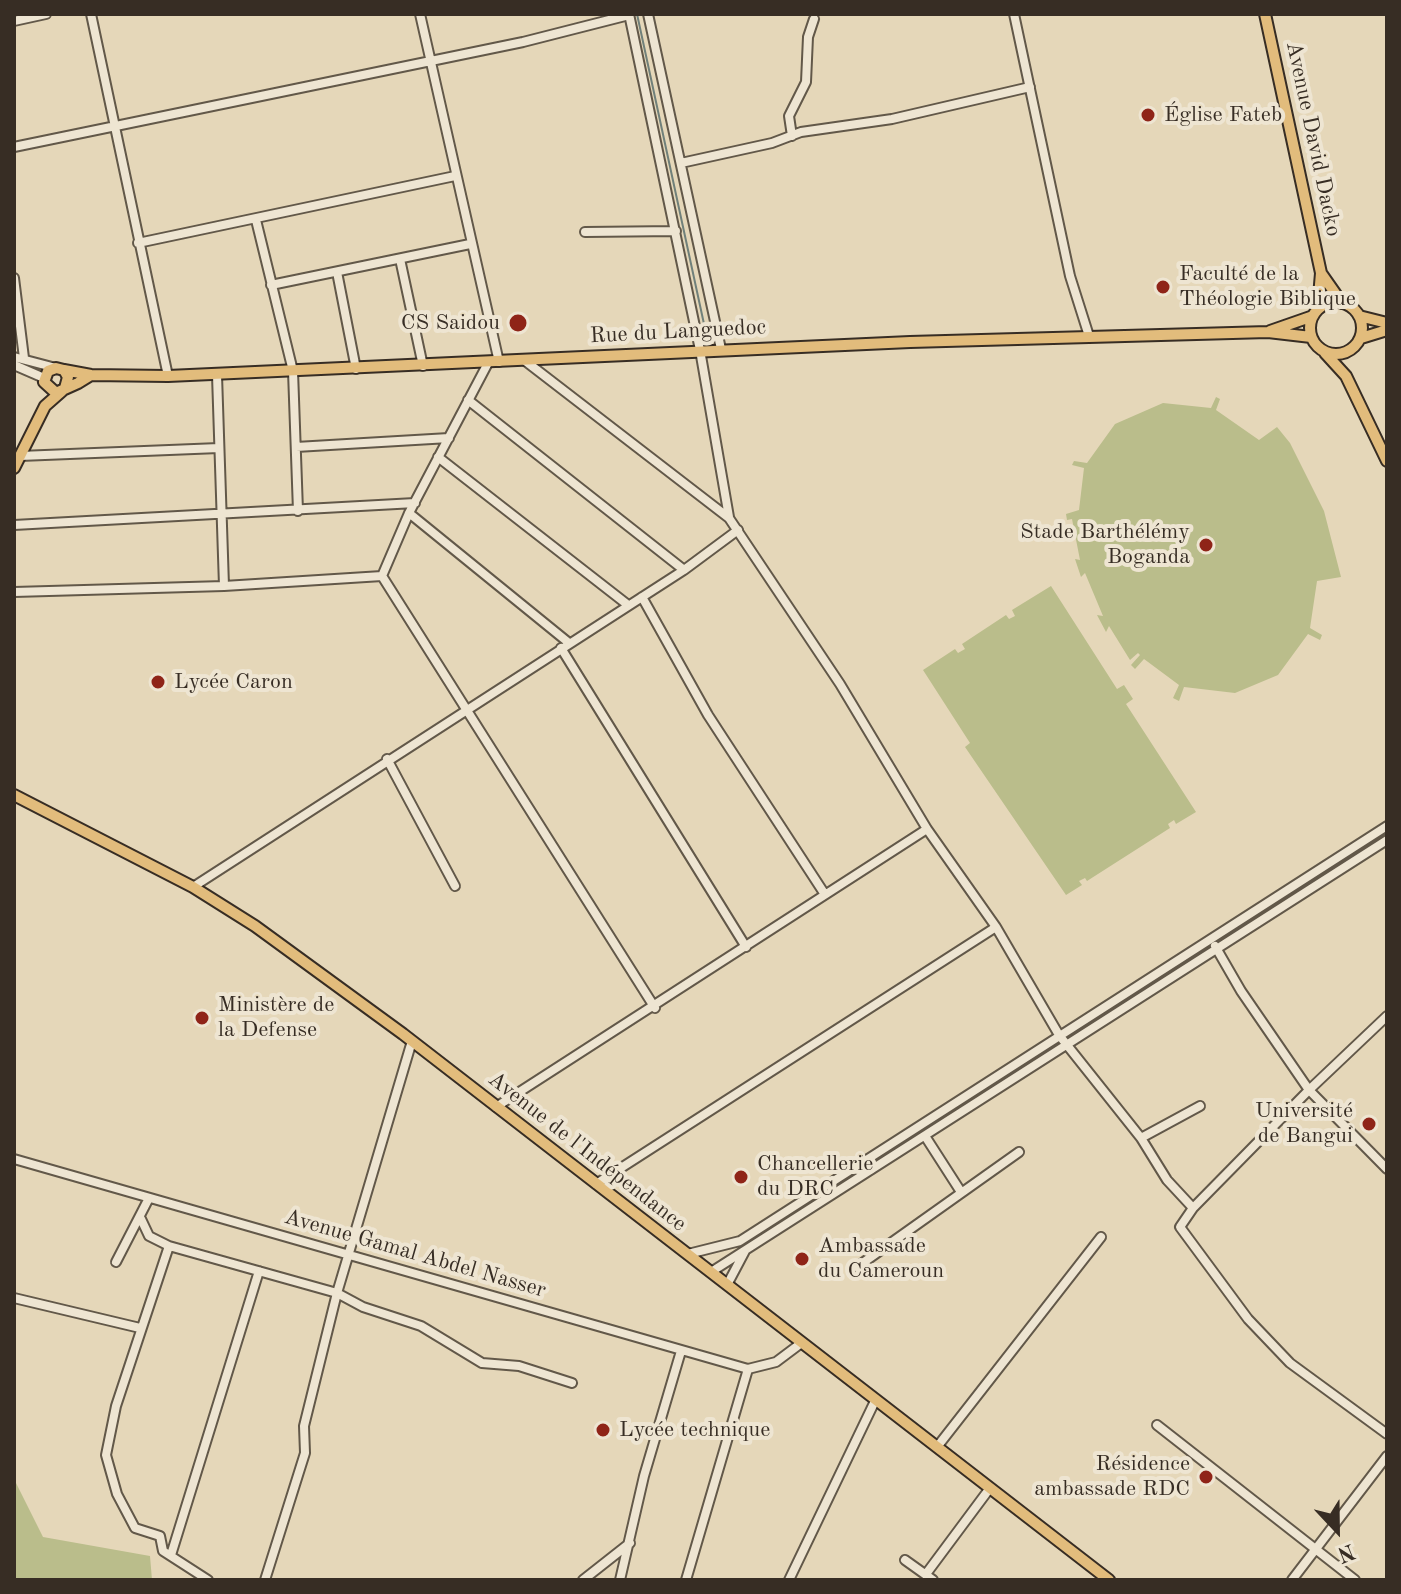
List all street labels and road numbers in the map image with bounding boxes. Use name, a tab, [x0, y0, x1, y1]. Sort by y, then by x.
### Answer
street label: Avenue David Dacko	[1279, 39, 1347, 239]
street label: Rue du Languedoc	[589, 314, 767, 350]
street label: Avenue de l'Indépendance	[483, 1066, 691, 1238]
street label: Avenue Gamal Abdel Nasser	[281, 1204, 549, 1304]

